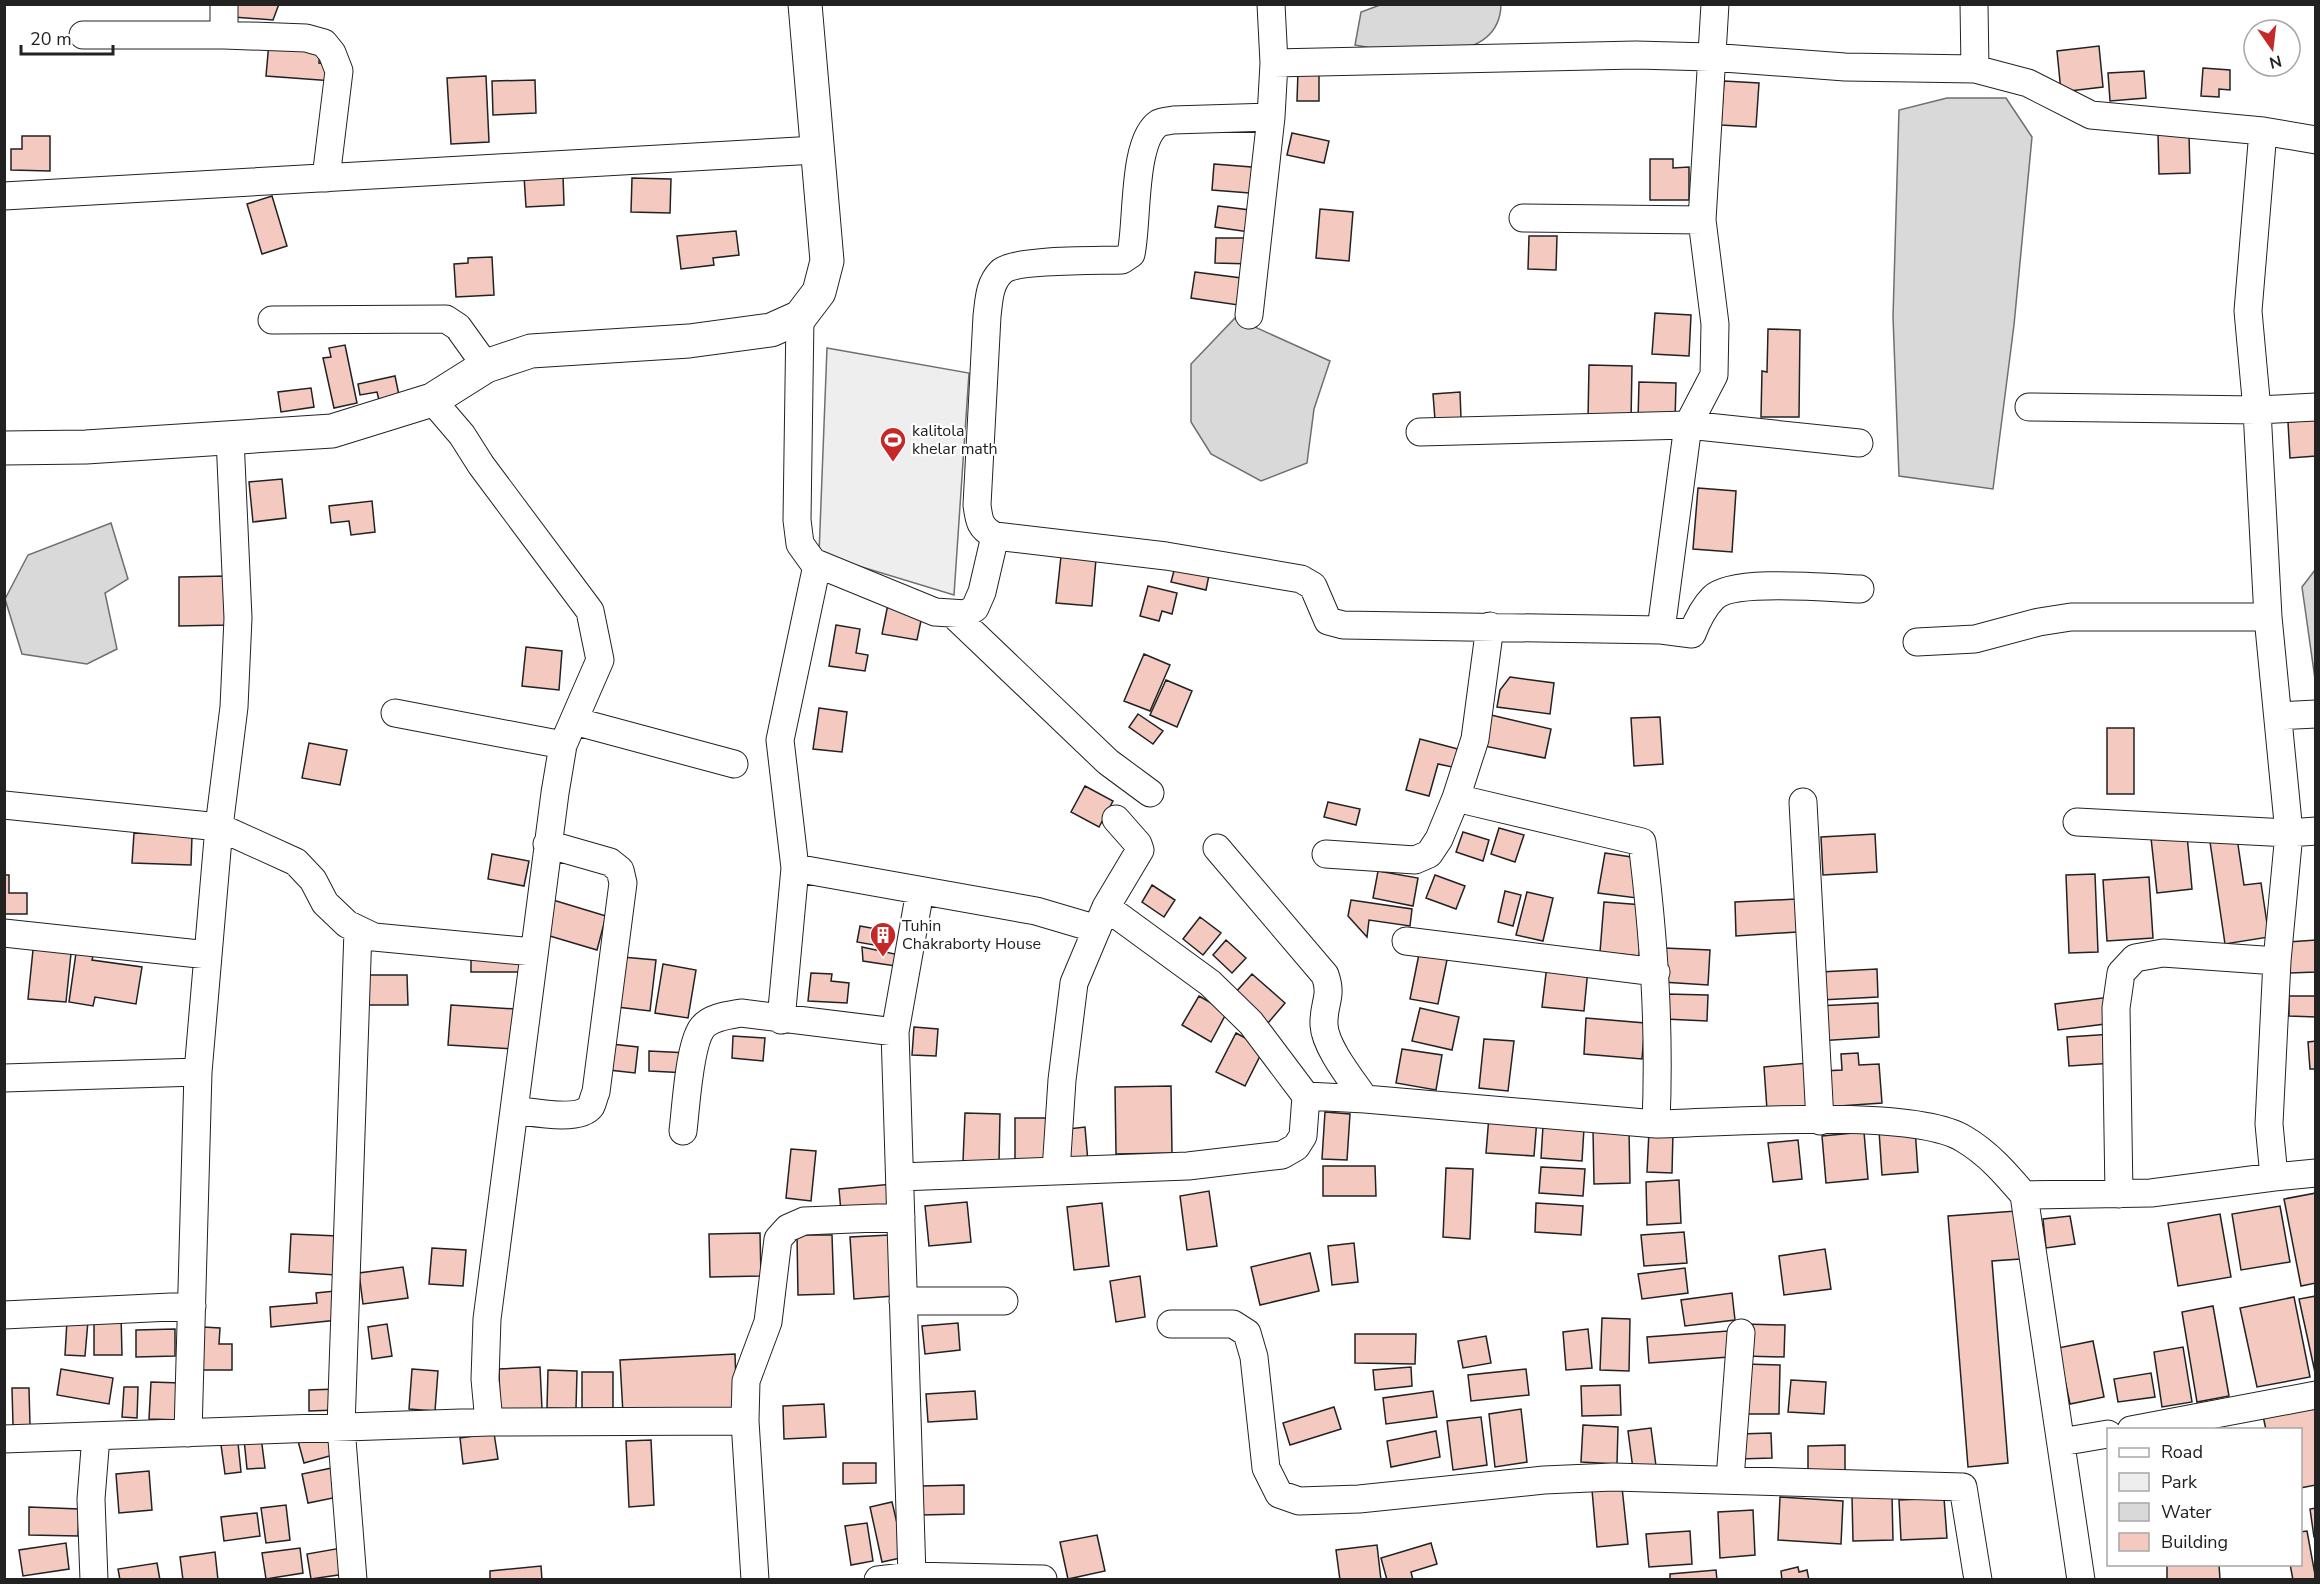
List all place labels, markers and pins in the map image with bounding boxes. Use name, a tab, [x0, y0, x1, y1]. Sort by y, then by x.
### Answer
place label: kalitola khelar math	[912, 420, 998, 460]
sports icon: kalitola khelar math	[878, 425, 908, 463]
place label: Tuhin Chakraborty House	[902, 915, 1041, 955]
building icon: Tuhin Chakraborty House	[868, 920, 898, 958]

